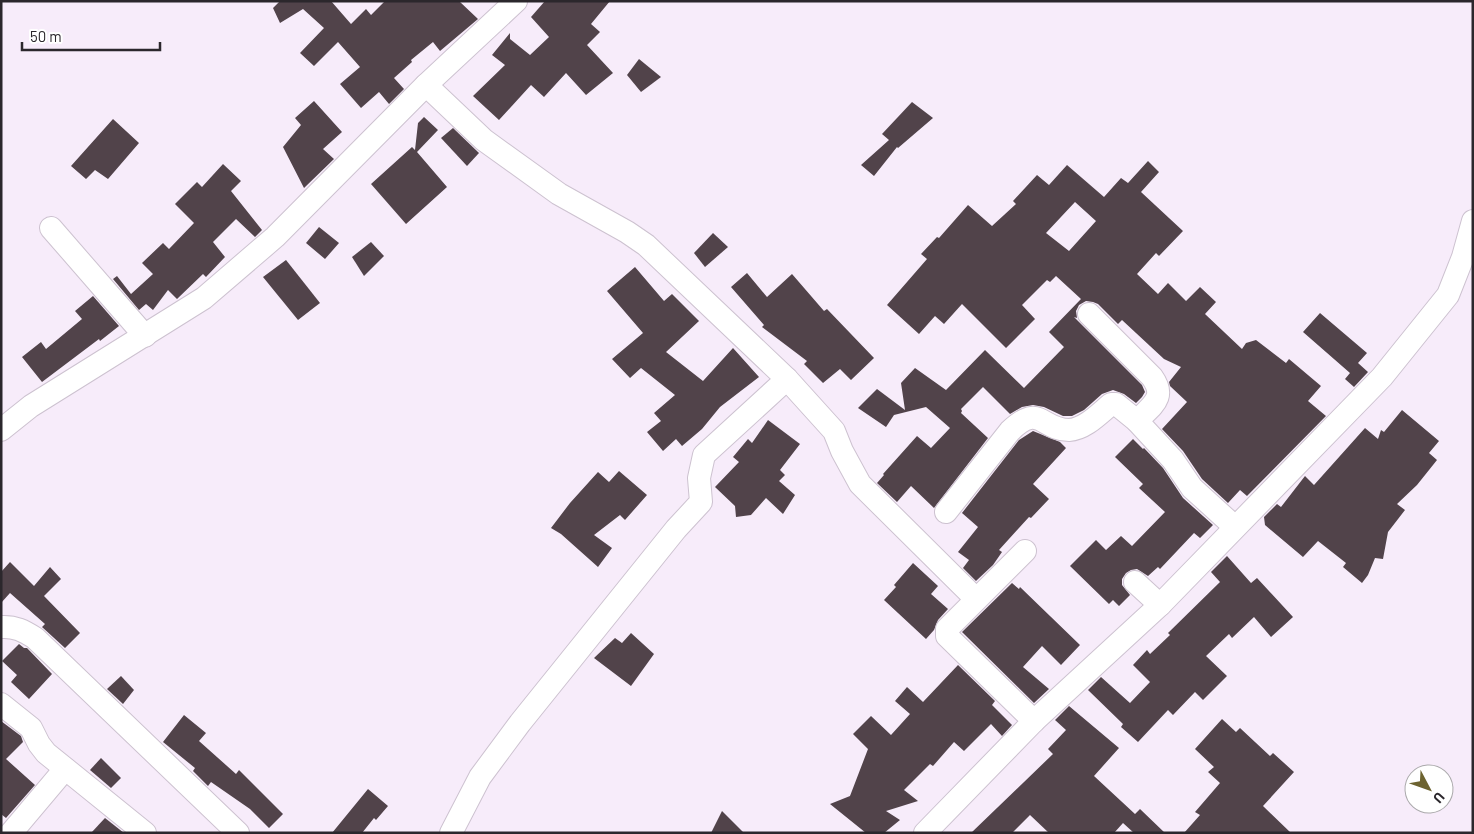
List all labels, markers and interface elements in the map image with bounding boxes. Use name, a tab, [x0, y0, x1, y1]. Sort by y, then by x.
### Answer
scale bar	[22, 20, 160, 52]
text: 50 m	[30, 27, 62, 45]
north arrow	[1404, 764, 1454, 814]
text: U	[1430, 789, 1448, 807]

